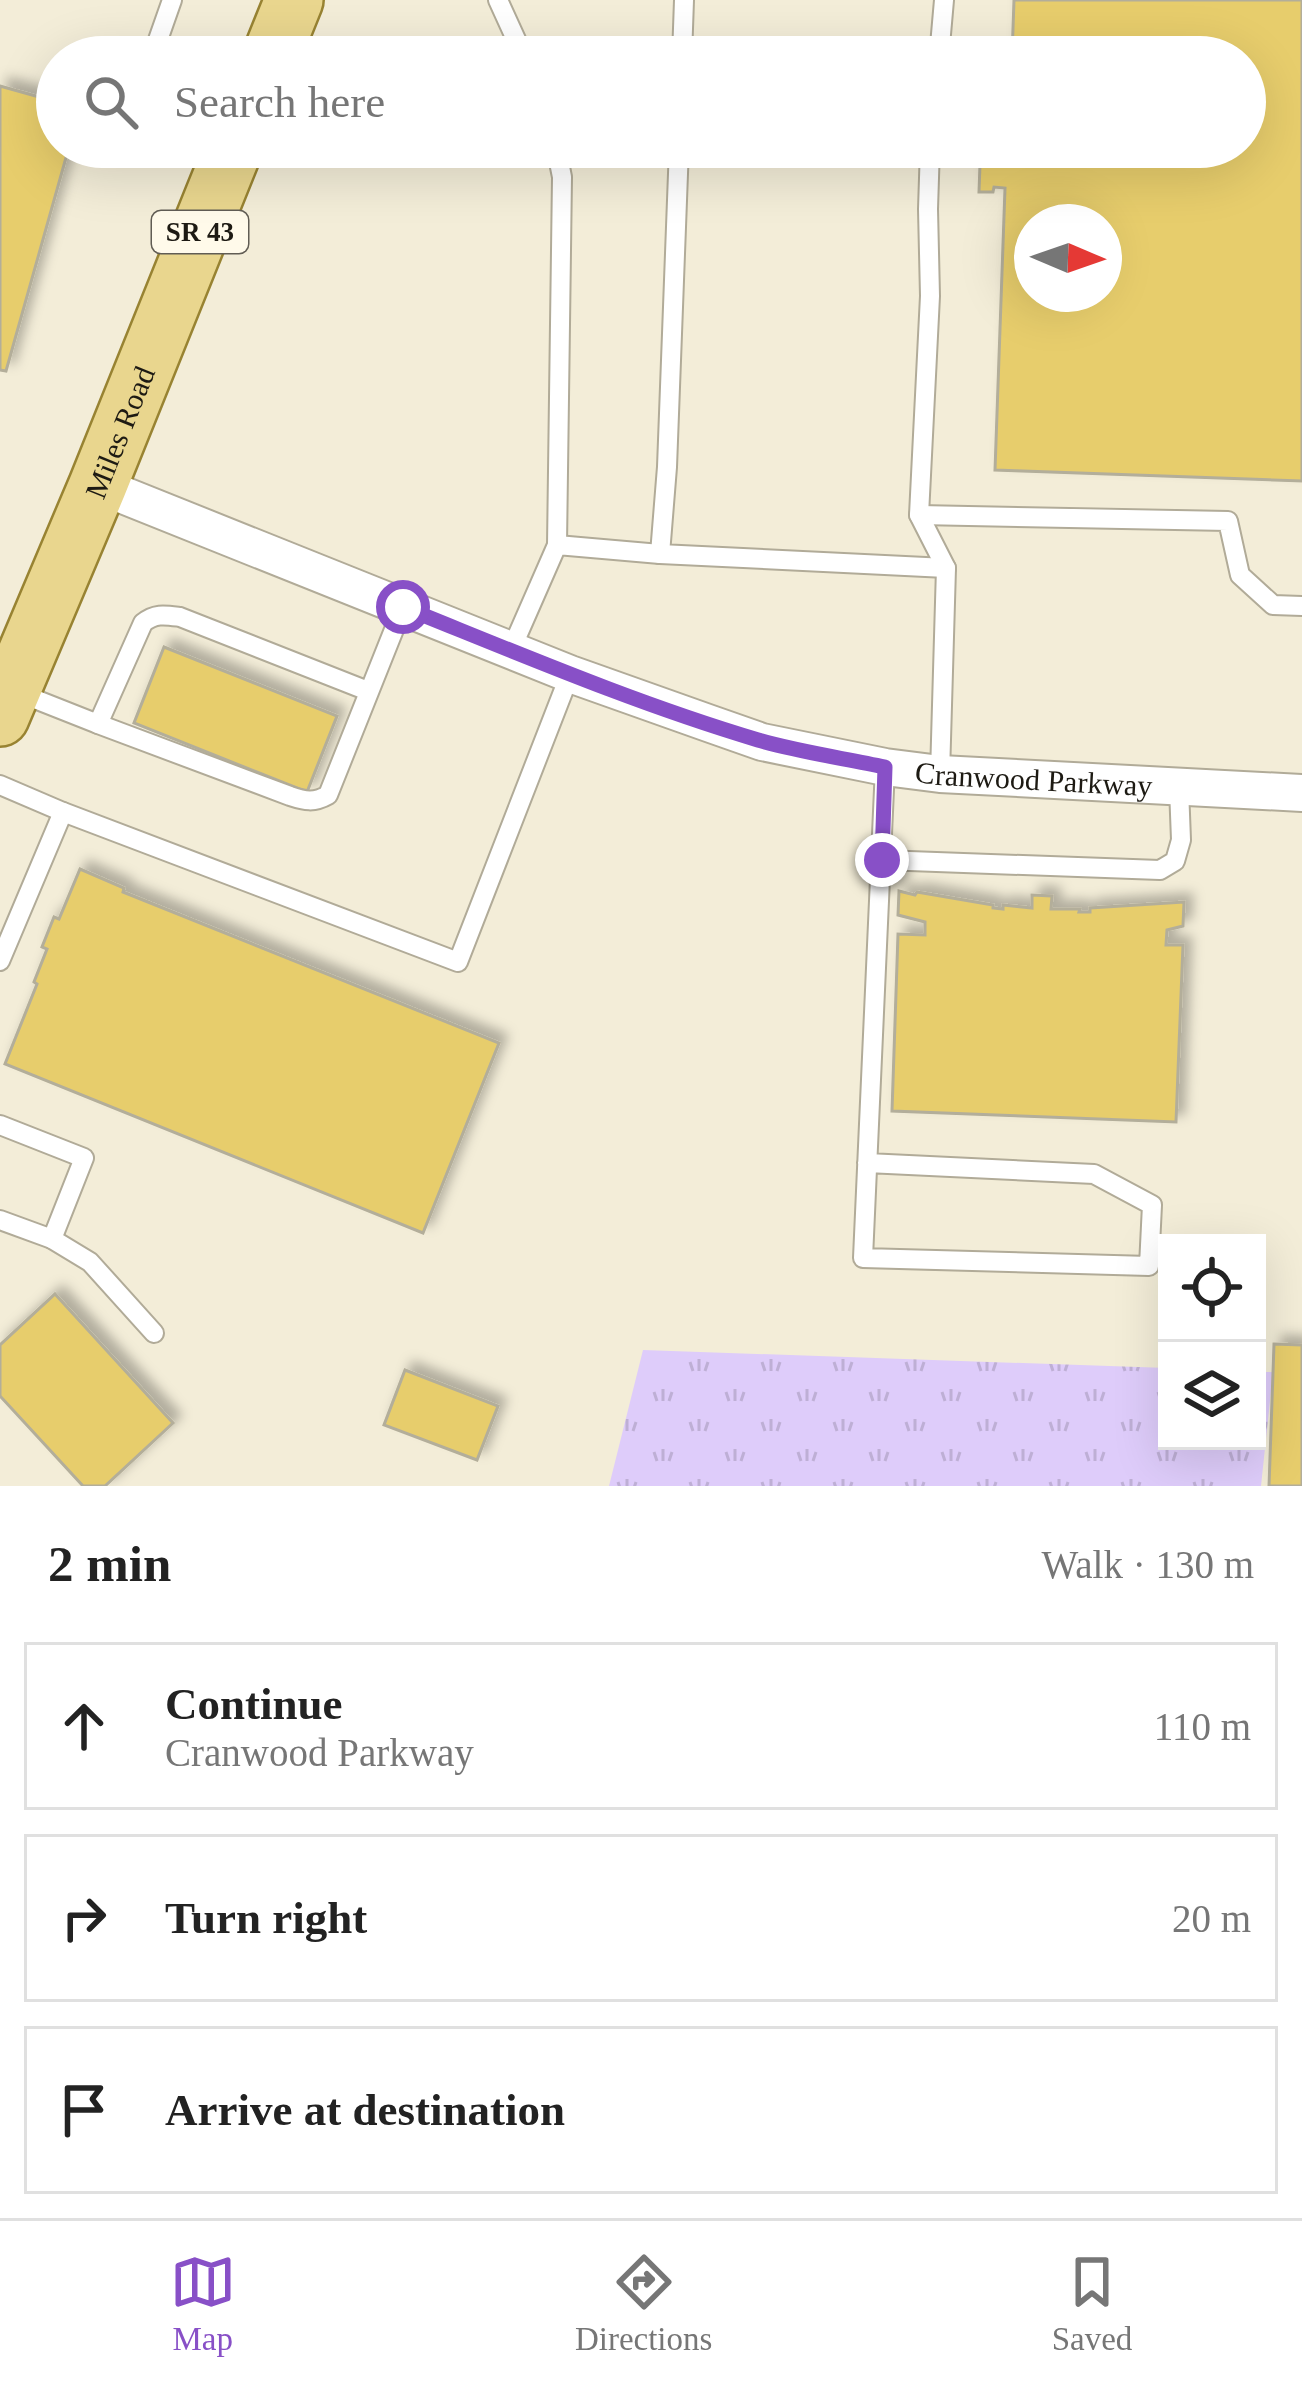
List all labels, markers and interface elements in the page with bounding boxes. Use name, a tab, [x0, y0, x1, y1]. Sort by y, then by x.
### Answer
search box	[36, 36, 1266, 168]
icon: search	[78, 69, 144, 135]
text: Search here	[174, 77, 385, 127]
north arrow	[1014, 204, 1122, 312]
road number: SR 43	[152, 211, 248, 253]
street label: Miles Road	[78, 361, 161, 503]
route start	[376, 580, 430, 634]
street label: Cranwood Parkway	[913, 754, 1153, 802]
route end	[855, 833, 909, 887]
map controls	[1158, 1234, 1266, 1450]
button: locate	[1158, 1234, 1266, 1342]
button: layers	[1158, 1342, 1266, 1450]
text: 2 min	[48, 1536, 171, 1592]
text: Walk · 130 m	[1042, 1543, 1254, 1586]
text: Continue	[165, 1679, 343, 1729]
icon: ahead	[51, 1693, 117, 1759]
text: 110 m	[1154, 1705, 1251, 1748]
text: Cranwood Parkway	[165, 1731, 474, 1774]
icon: right	[51, 1885, 117, 1951]
text: Turn right	[165, 1893, 367, 1943]
text: 20 m	[1172, 1897, 1251, 1940]
icon: arrive	[51, 2077, 117, 2143]
text: Arrive at destination	[165, 2085, 565, 2135]
tab: Map	[170, 2249, 236, 2358]
tab: Directions	[575, 2249, 712, 2358]
tab: Saved	[1052, 2249, 1132, 2358]

